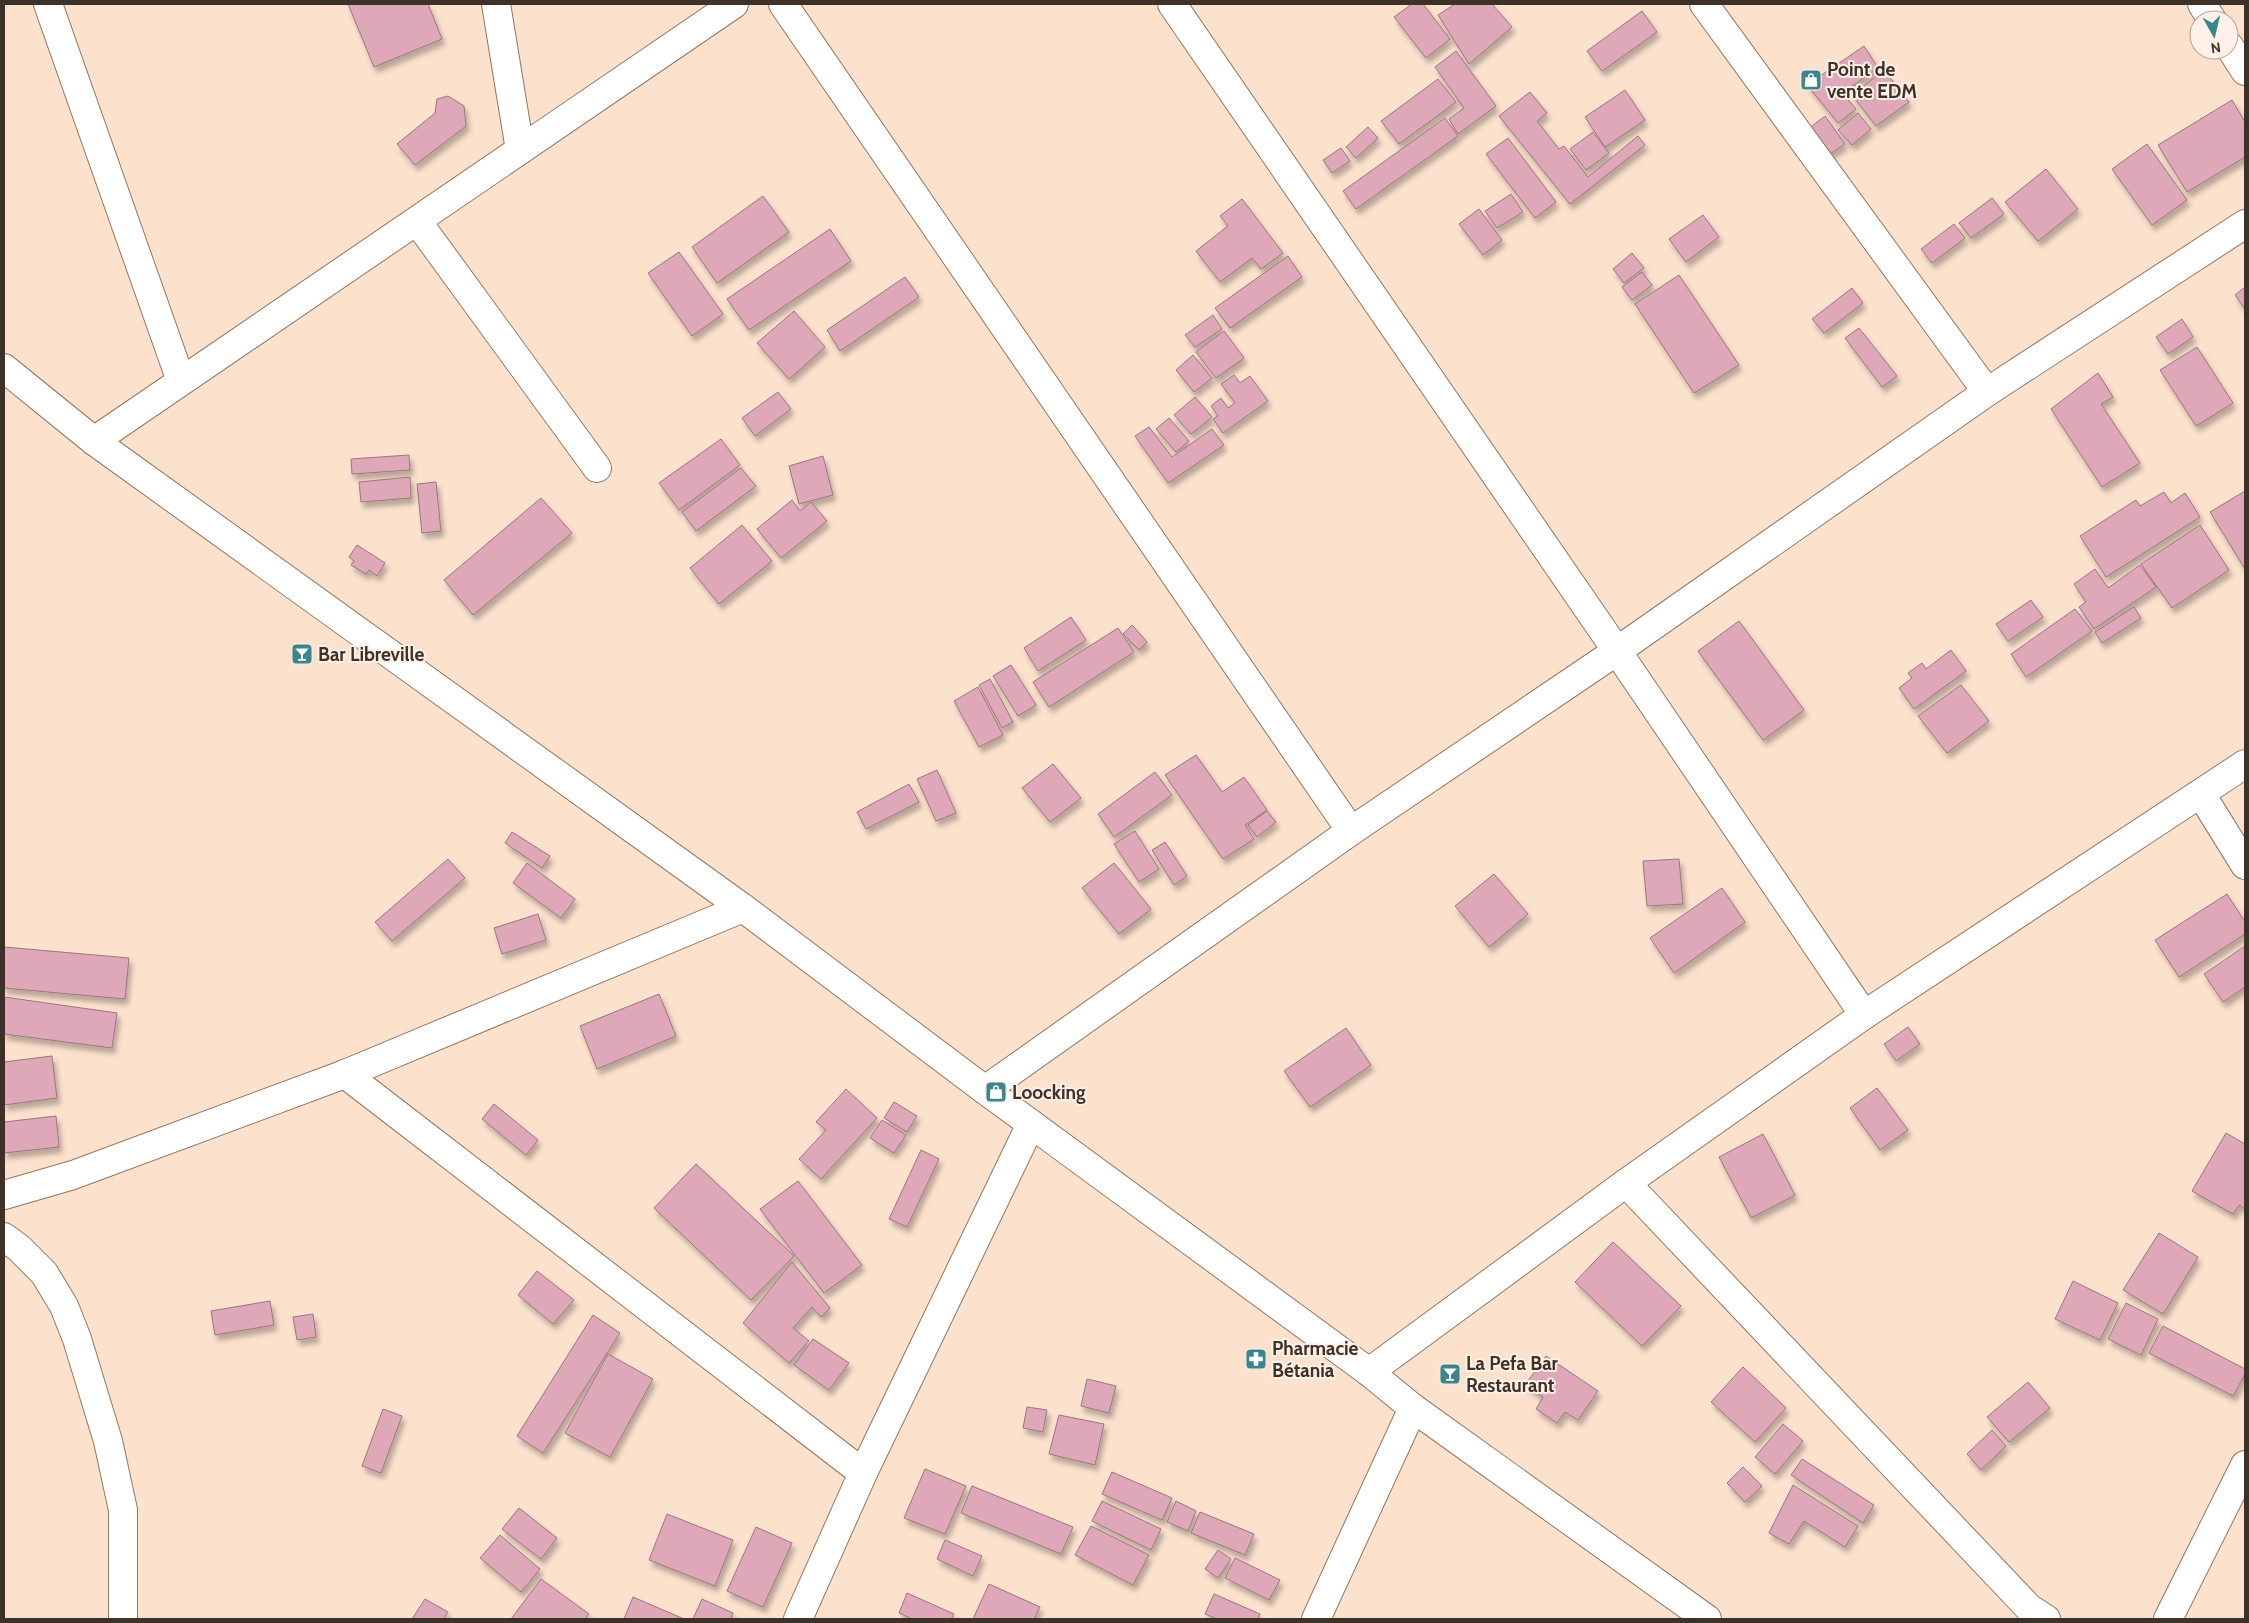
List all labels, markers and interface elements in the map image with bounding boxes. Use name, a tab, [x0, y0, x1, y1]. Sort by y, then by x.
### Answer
north arrow	[2189, 10, 2239, 60]
text: N	[2210, 38, 2222, 57]
place label: Point de vente EDM	[1827, 58, 1917, 103]
shop icon: Point de vente EDM	[1799, 68, 1823, 92]
bar icon: Bar Libreville	[290, 642, 314, 666]
place label: Bar Libreville	[318, 643, 424, 666]
shop icon: Loocking	[984, 1080, 1008, 1104]
place label: Loocking	[1012, 1081, 1086, 1104]
place label: Pharmacie Bétania	[1272, 1337, 1359, 1382]
pharmacy icon: Pharmacie Bétania	[1244, 1347, 1268, 1371]
place label: La Pefa Bar Restaurant	[1466, 1352, 1559, 1397]
bar icon: La Pefa Bar Restaurant	[1438, 1362, 1462, 1386]

